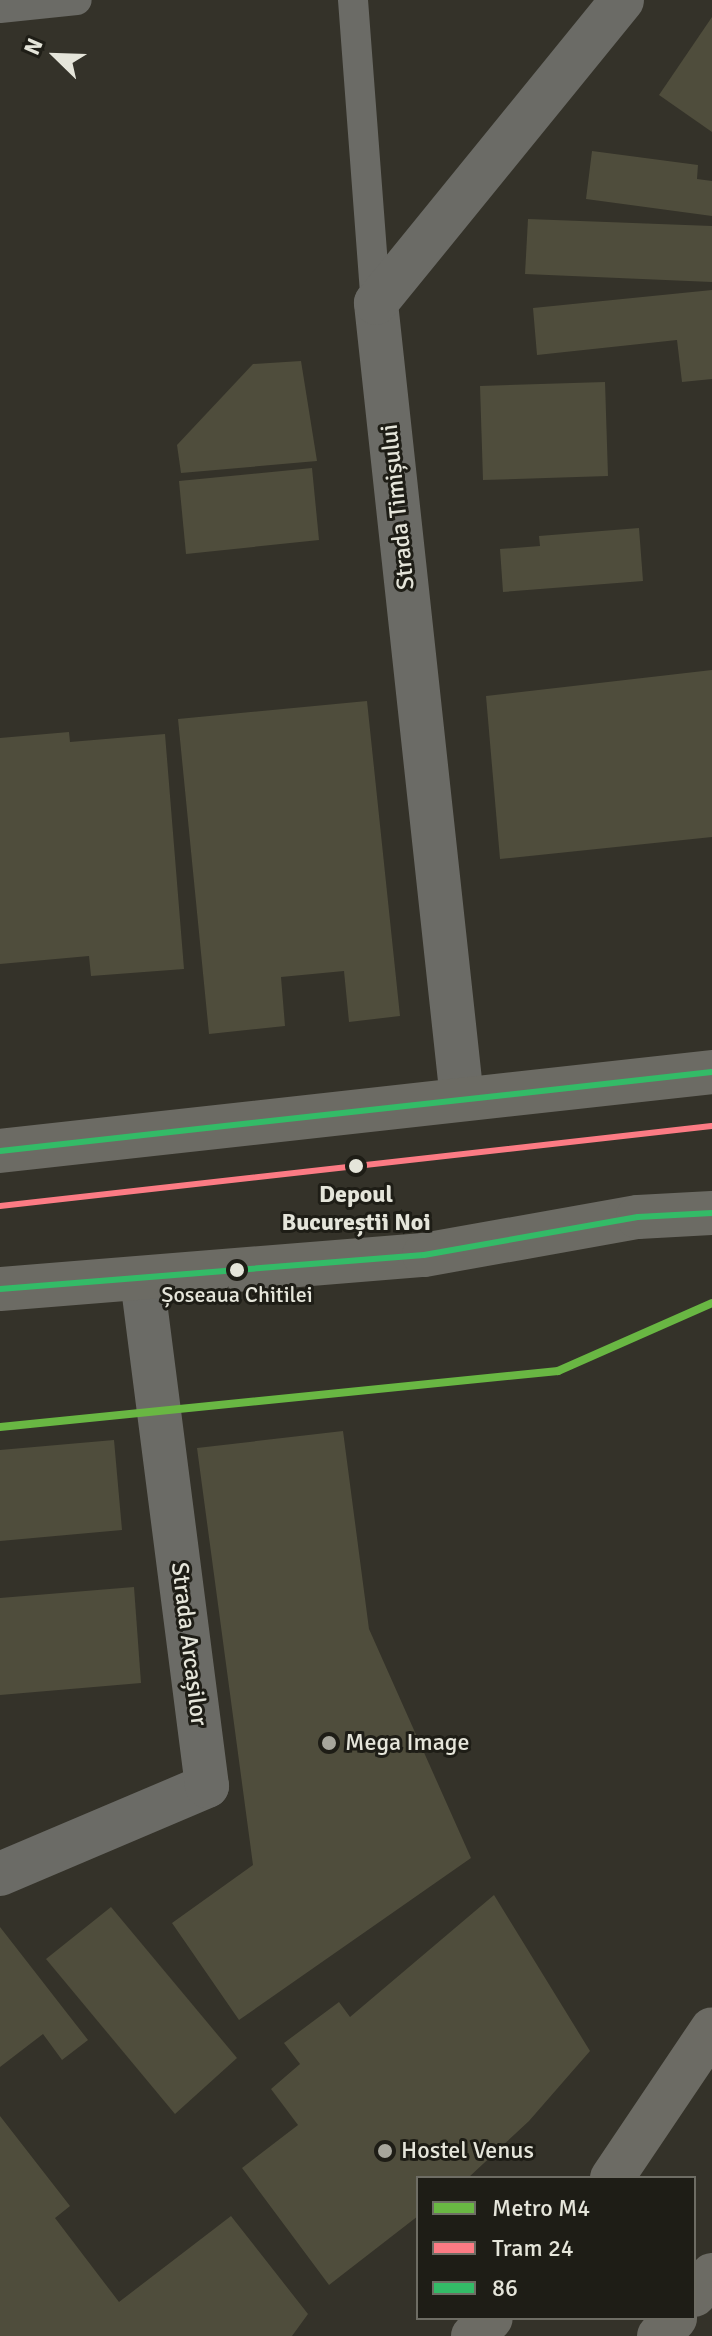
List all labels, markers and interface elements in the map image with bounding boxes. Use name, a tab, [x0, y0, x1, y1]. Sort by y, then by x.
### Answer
north arrow	[16, 16, 96, 96]
text: N	[18, 34, 49, 59]
street label: Strada Timișului	[375, 423, 421, 591]
marker: Depoul Bucureștii Noi	[345, 1155, 367, 1177]
place label: Depoul Bucureștii Noi	[281, 1181, 431, 1237]
marker: Șoseaua Chitilei	[229, 1262, 245, 1278]
place label: Șoseaua Chitilei	[161, 1282, 313, 1308]
street label: Strada Arcașilor	[165, 1561, 213, 1727]
place label: Mega Image	[345, 1729, 469, 1757]
marker: Mega Image	[320, 1734, 338, 1752]
place label: Hostel Venus	[401, 2137, 534, 2165]
marker: Hostel Venus	[376, 2142, 394, 2160]
legend	[416, 2176, 696, 2320]
text: Metro M4	[492, 2193, 590, 2223]
text: Tram 24	[492, 2233, 574, 2263]
text: 86	[492, 2273, 518, 2303]

